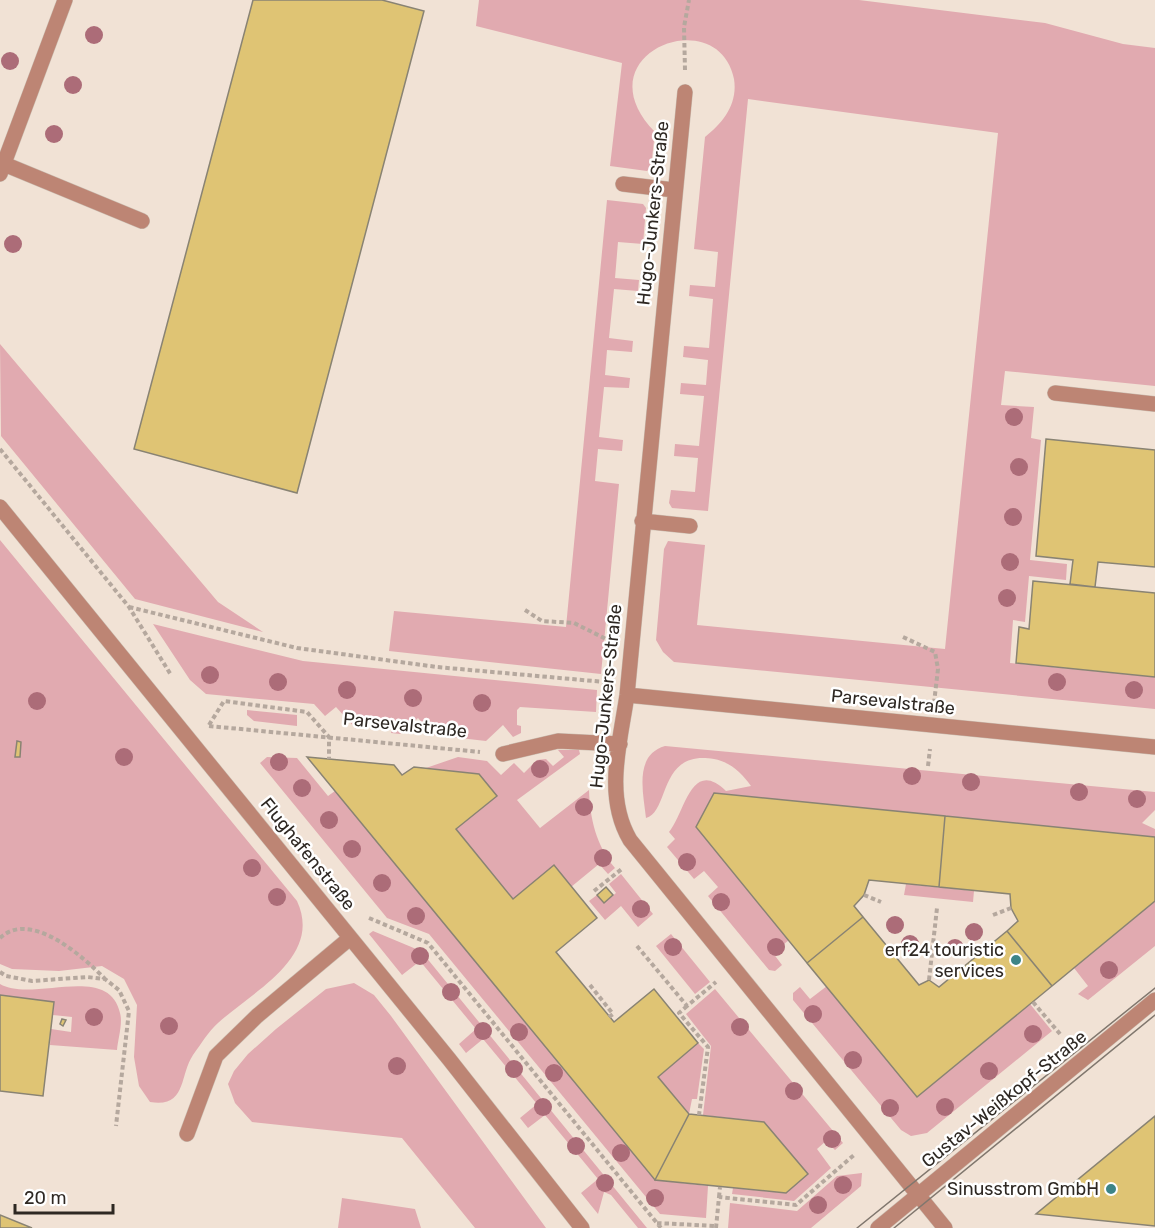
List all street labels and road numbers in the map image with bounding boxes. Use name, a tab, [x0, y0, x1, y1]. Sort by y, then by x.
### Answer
street label: Hugo-Junkers-Straße	[632, 120, 674, 306]
street label: Hugo-Junkers-Straße	[585, 603, 627, 789]
street label: Parsevalstraße	[830, 685, 956, 719]
street label: Parsevalstraße	[342, 708, 468, 742]
street label: Flughafenstraße	[256, 793, 360, 915]
street label: Gustav-Weißkopf-Straße	[917, 1026, 1091, 1172]

